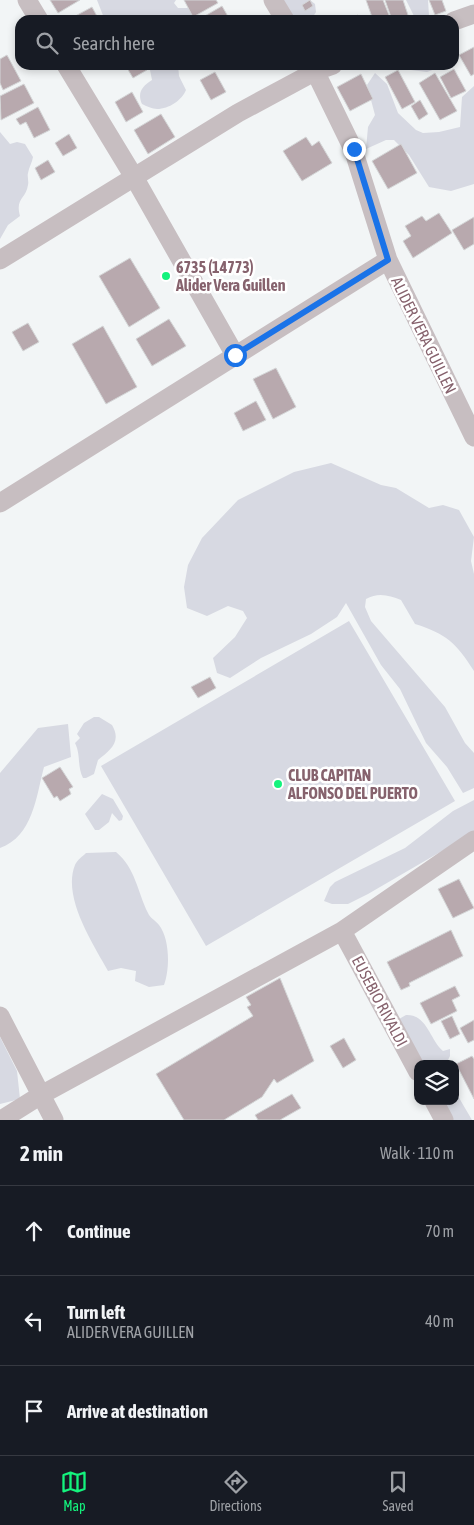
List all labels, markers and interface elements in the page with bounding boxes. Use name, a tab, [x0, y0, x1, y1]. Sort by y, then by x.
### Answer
search box	[15, 15, 459, 70]
icon: search	[33, 29, 61, 57]
text: Search here	[73, 32, 155, 54]
route end	[343, 138, 366, 161]
place label: 6735 (14773) Alider Vera Guillen	[175, 258, 286, 294]
marker: 6735 (14773) Alider Vera Guillen	[160, 270, 172, 282]
street label: ALIDER VERA GUILLEN	[388, 274, 460, 396]
route start	[224, 344, 247, 367]
place label: CLUB CAPITAN ALFONSO DEL PUERTO	[287, 766, 418, 802]
marker: CLUB CAPITAN ALFONSO DEL PUERTO	[272, 778, 284, 790]
street label: EUSEBIO RIVALDI	[349, 953, 411, 1049]
map controls	[414, 1060, 459, 1105]
button: layers	[414, 1060, 459, 1105]
text: 2 min	[20, 1141, 63, 1165]
text: Walk · 110 m	[380, 1144, 454, 1162]
icon: ahead	[20, 1217, 48, 1245]
text: Continue	[67, 1220, 131, 1242]
text: 70 m	[425, 1222, 454, 1240]
text: Turn left	[67, 1301, 125, 1323]
icon: left	[20, 1307, 48, 1335]
text: 40 m	[425, 1312, 454, 1330]
text: ALIDER VERA GUILLEN	[67, 1323, 194, 1341]
icon: arrive	[20, 1397, 48, 1425]
text: Arrive at destination	[67, 1400, 208, 1422]
tab: Map	[60, 1468, 88, 1514]
tab: Directions	[209, 1468, 262, 1514]
tab: Saved	[383, 1468, 414, 1514]

